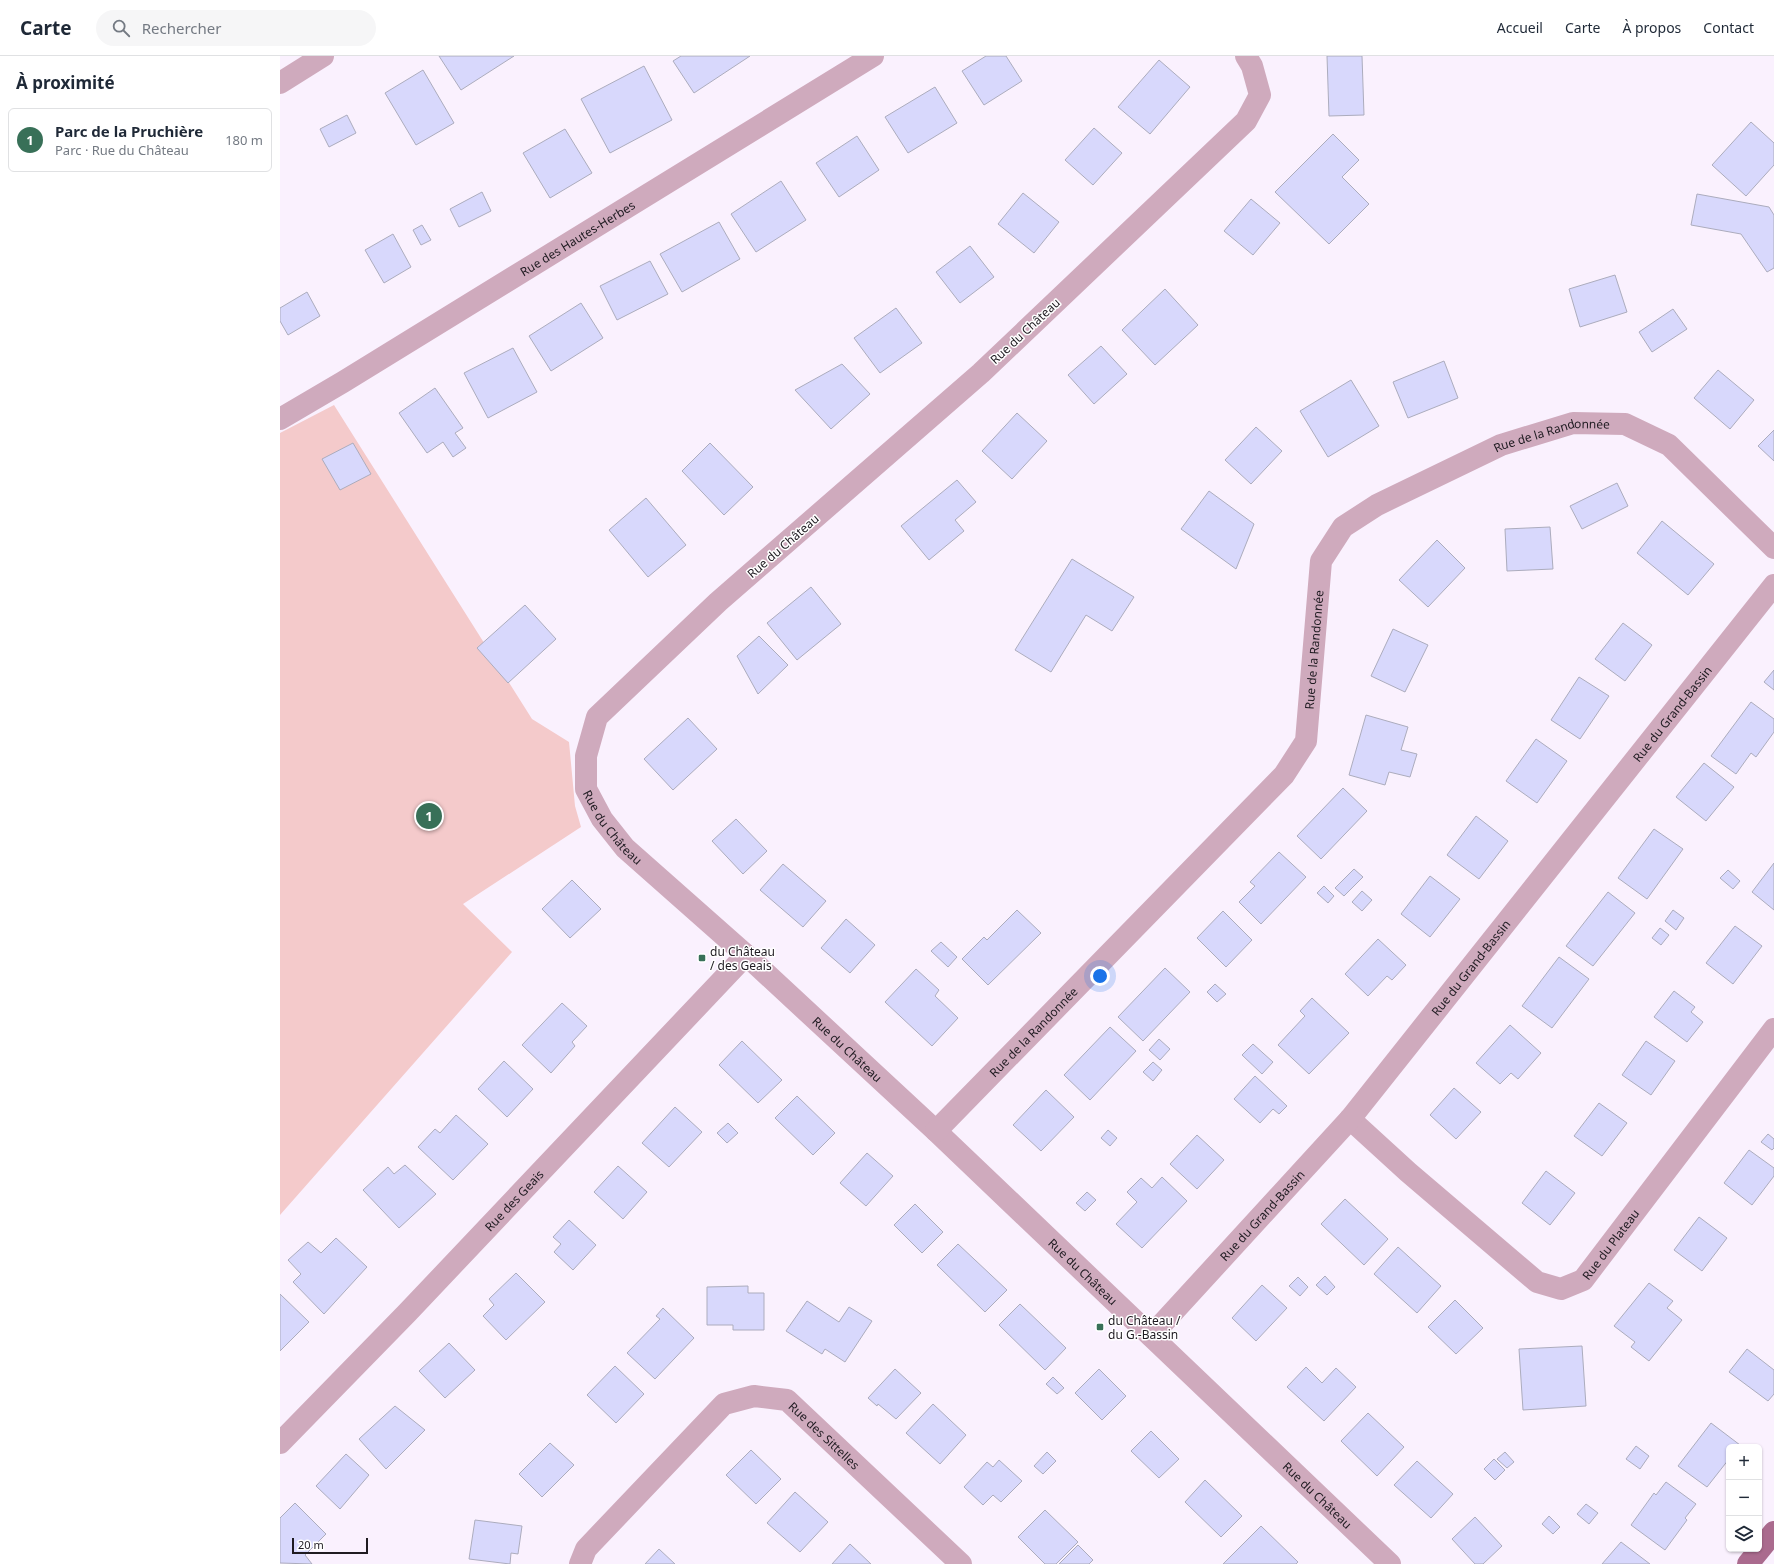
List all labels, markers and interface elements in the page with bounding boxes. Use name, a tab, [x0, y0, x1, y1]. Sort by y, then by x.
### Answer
search box	[96, 10, 376, 46]
text: Carte	[20, 15, 72, 41]
icon: search	[110, 17, 132, 39]
text: Rechercher	[142, 18, 221, 38]
text: Accueil	[1497, 18, 1543, 37]
text: Carte	[1565, 18, 1600, 37]
text: À propos	[1622, 18, 1681, 37]
text: Contact	[1703, 18, 1754, 37]
text: À proximité	[16, 71, 115, 94]
text: Parc de la Pruchière	[55, 121, 203, 141]
text: 1	[26, 131, 34, 149]
text: 180 m	[225, 131, 263, 149]
text: Parc · Rue du Château	[55, 141, 189, 159]
street label: Rue des Hautes-Herbes	[516, 196, 638, 280]
street label: Rue du Château	[986, 294, 1064, 368]
street label: Rue de la Randonnée	[1490, 415, 1610, 456]
street label: Rue du Château	[744, 510, 822, 582]
street label: Rue de la Randonnée	[1300, 589, 1327, 710]
street label: Rue du Grand-Bassin	[1628, 662, 1715, 765]
street label: Rue du Château	[579, 787, 646, 868]
pin: 1	[416, 801, 442, 831]
street label: Rue du Grand-Bassin	[1427, 916, 1514, 1019]
place label: du Château / des Geais	[710, 943, 775, 974]
marker: du Château / des Geais	[697, 953, 707, 963]
your location	[1090, 966, 1110, 986]
street label: Rue de la Randonnée	[985, 983, 1081, 1080]
street label: Rue du Château	[809, 1012, 886, 1086]
street label: Rue des Geais	[480, 1166, 547, 1235]
street label: Rue du Grand-Bassin	[1216, 1166, 1308, 1264]
street label: Rue du Plateau	[1578, 1205, 1643, 1283]
street label: Rue du Château	[1045, 1234, 1121, 1308]
place label: du Château / du G.-Bassin	[1108, 1312, 1181, 1343]
marker: du Château / du G.-Bassin	[1095, 1322, 1105, 1332]
street label: Rue des Sittelles	[785, 1398, 864, 1473]
map controls	[1726, 1444, 1762, 1552]
button: +	[1726, 1444, 1762, 1480]
street label: Rue du Château	[1279, 1458, 1356, 1532]
button: −	[1726, 1480, 1762, 1516]
button: layers	[1726, 1516, 1762, 1552]
scale bar	[292, 1536, 368, 1555]
text: 20 m	[298, 1537, 324, 1552]

